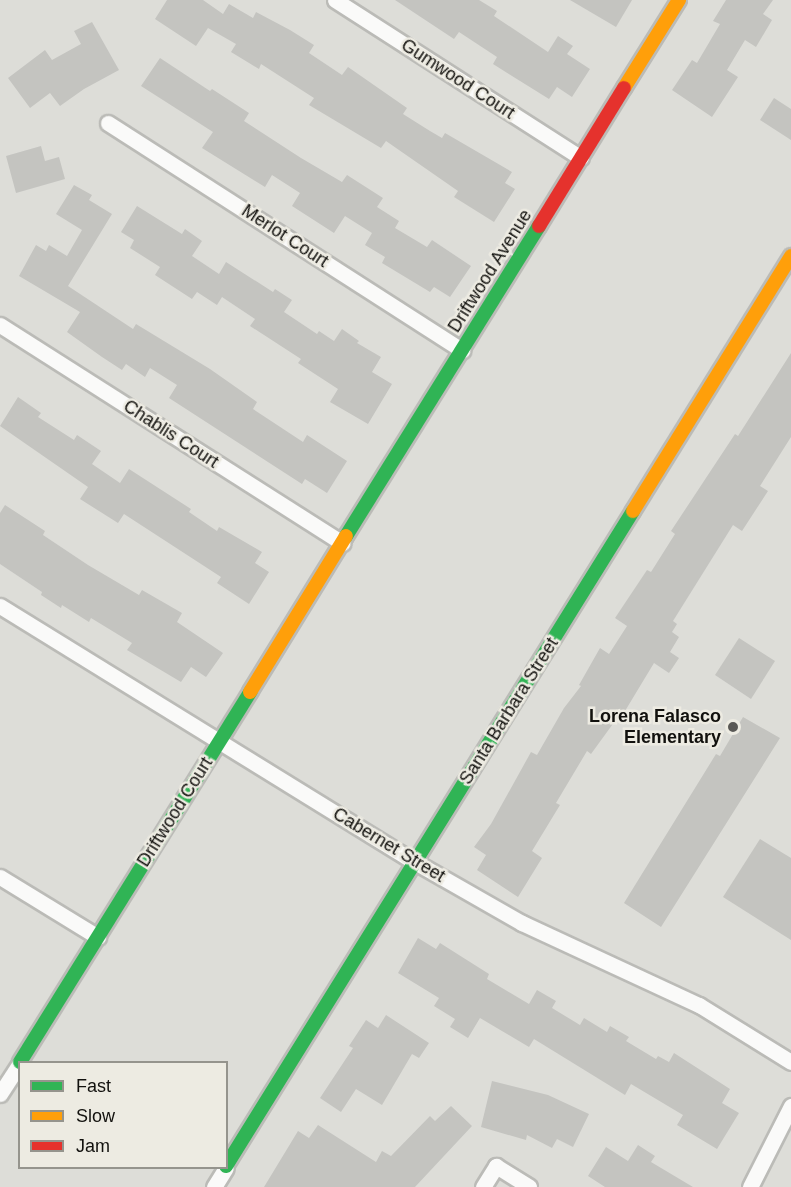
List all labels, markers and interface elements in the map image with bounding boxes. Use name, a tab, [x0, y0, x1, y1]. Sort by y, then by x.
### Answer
street label: Gumwood Court	[397, 34, 519, 124]
street label: Merlot Court	[238, 200, 332, 272]
street label: Driftwood Avenue	[443, 205, 537, 337]
street label: Chablis Court	[119, 395, 223, 473]
street label: Santa Barbara Street	[455, 634, 563, 788]
place label: Lorena Falasco Elementary	[589, 706, 721, 748]
marker: Lorena Falasco Elementary	[726, 720, 740, 734]
street label: Driftwood Court	[133, 753, 217, 871]
street label: Cabernet Street	[329, 803, 449, 887]
legend	[18, 1061, 228, 1169]
text: Fast	[76, 1076, 111, 1096]
text: Slow	[76, 1106, 115, 1126]
text: Jam	[76, 1136, 110, 1156]

